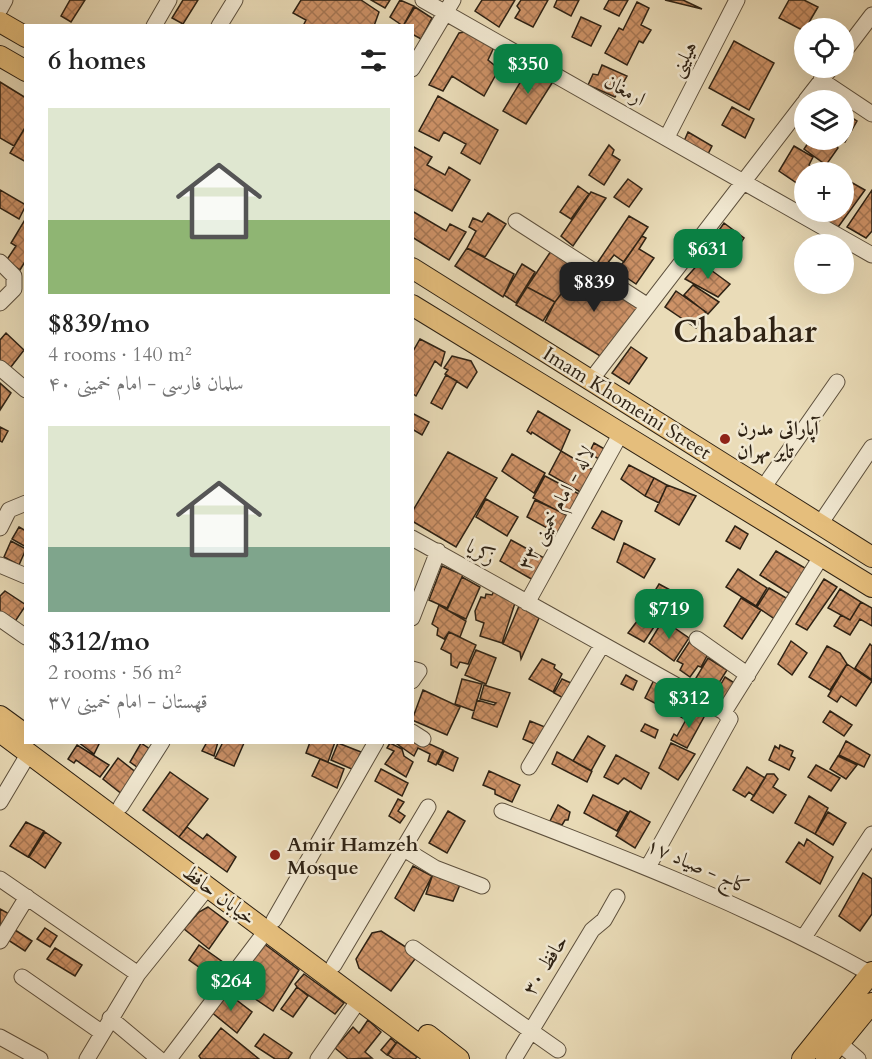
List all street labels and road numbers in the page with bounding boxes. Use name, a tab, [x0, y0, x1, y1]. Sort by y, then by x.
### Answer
street label: هیلینی	[663, 36, 704, 82]
street label: ارمغان	[599, 68, 651, 112]
street label: Imam Khomeini Street	[538, 340, 717, 466]
street label: لاله - امام خمینی ۳۳	[511, 441, 605, 577]
street label: زکریا	[461, 533, 501, 571]
street label: کاج - صیاد ۱۷	[641, 831, 754, 904]
street label: خیابان حافظ	[177, 859, 261, 931]
street label: حافظ ۳۰	[516, 930, 574, 1000]

